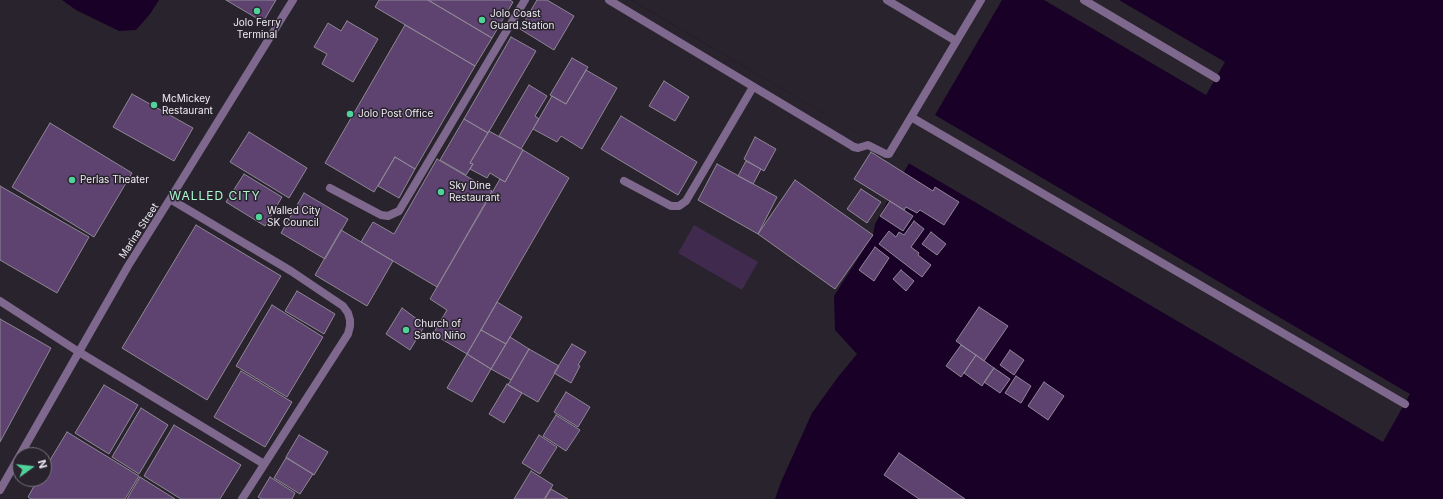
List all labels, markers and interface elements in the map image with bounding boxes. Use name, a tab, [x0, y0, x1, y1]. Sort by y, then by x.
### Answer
marker: Jolo Ferry Terminal	[252, 6, 262, 16]
place label: Jolo Coast Guard Station	[490, 8, 554, 32]
marker: Jolo Coast Guard Station	[477, 15, 487, 25]
place label: Jolo Ferry Terminal	[233, 17, 281, 40]
place label: McMickey Restaurant	[162, 93, 213, 116]
marker: McMickey Restaurant	[149, 100, 159, 110]
place label: Jolo Post Office	[358, 108, 433, 120]
marker: Jolo Post Office	[345, 109, 355, 119]
place label: Perlas Theater	[80, 174, 149, 186]
marker: Perlas Theater	[67, 175, 77, 185]
place label: Sky Dine Restaurant	[449, 180, 500, 204]
marker: Sky Dine Restaurant	[436, 187, 446, 197]
district label: WALLED CITY	[169, 189, 261, 203]
street label: Marina Street	[117, 201, 161, 261]
place label: Walled City SK Council	[267, 205, 320, 228]
marker: Walled City SK Council	[254, 212, 264, 222]
place label: Church of Santo Niño	[414, 318, 466, 342]
marker: Church of Santo Niño	[401, 325, 411, 335]
north arrow	[12, 447, 52, 487]
text: N	[35, 458, 50, 470]

